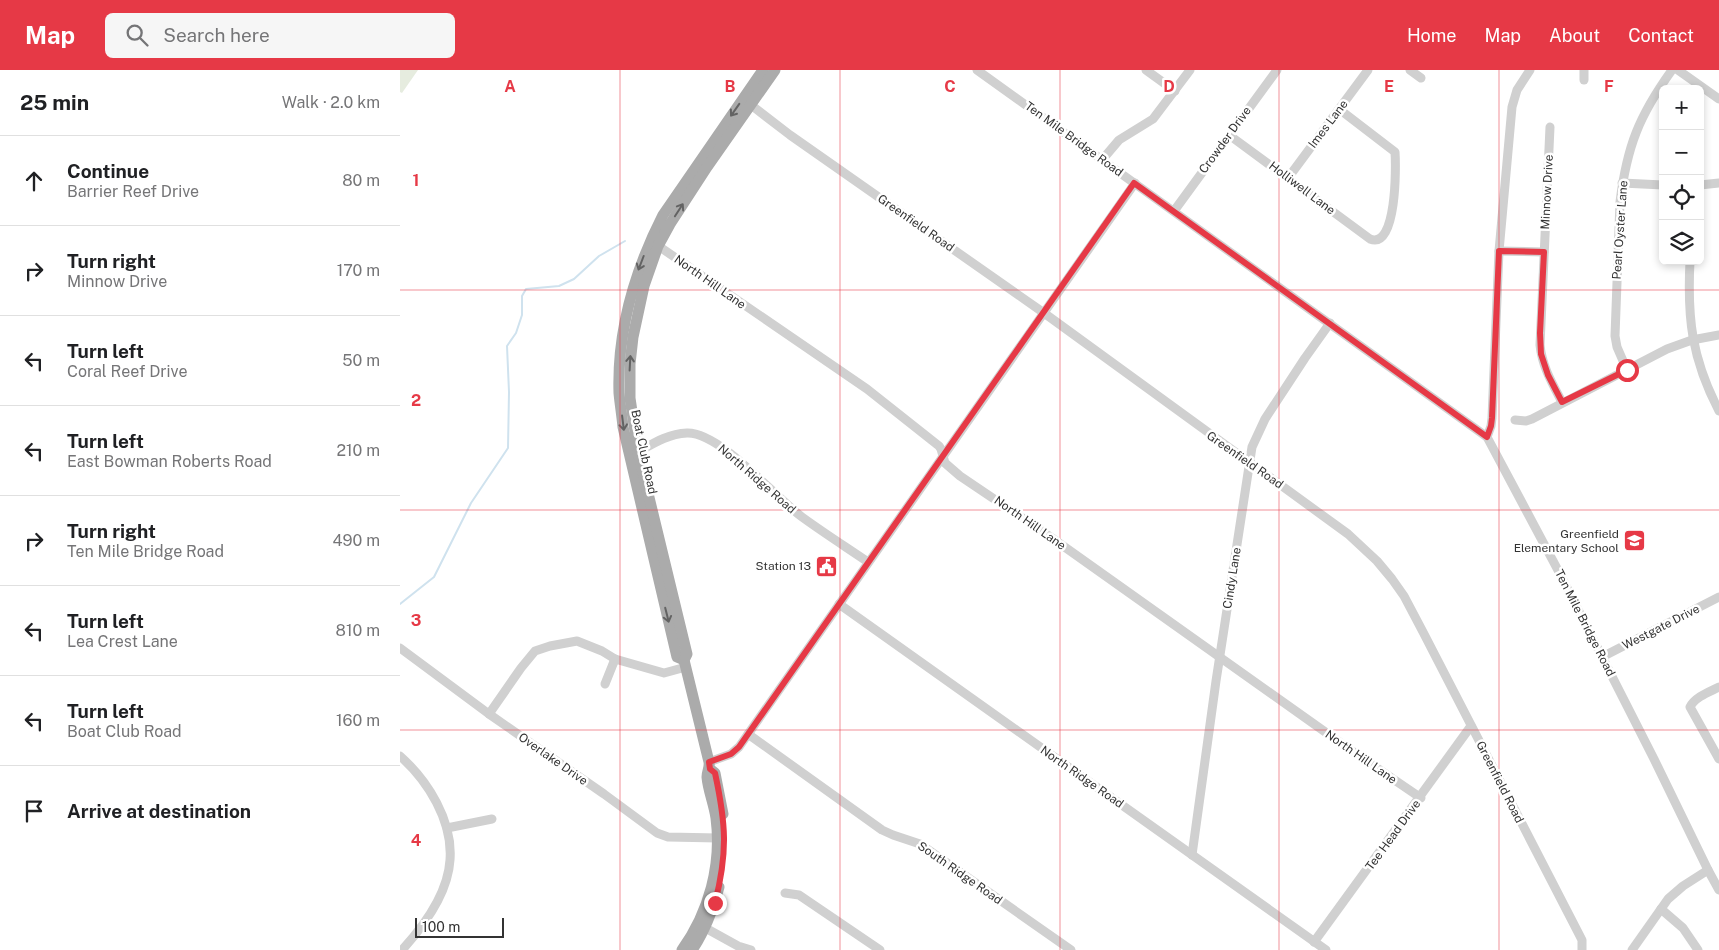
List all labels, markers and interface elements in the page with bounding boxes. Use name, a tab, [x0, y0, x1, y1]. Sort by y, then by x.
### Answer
search box	[105, 13, 455, 58]
text: Map	[25, 21, 75, 49]
icon: search	[123, 21, 151, 49]
text: Search here	[163, 24, 270, 46]
text: Home	[1407, 25, 1457, 46]
text: Map	[1485, 25, 1521, 46]
text: About	[1549, 25, 1600, 46]
text: Contact	[1628, 25, 1694, 46]
text: A	[504, 77, 516, 96]
text: B	[725, 77, 736, 96]
text: C	[944, 77, 956, 96]
text: D	[1163, 77, 1175, 96]
text: E	[1384, 77, 1394, 96]
text: F	[1604, 77, 1614, 96]
map controls	[1659, 85, 1704, 265]
button: +	[1659, 85, 1704, 130]
text: 25 min	[20, 90, 89, 115]
text: Walk · 2.0 km	[282, 93, 380, 112]
street label: Imes Lane	[1305, 97, 1351, 151]
street label: Ten Mile Bridge Road	[1022, 99, 1126, 179]
one-way arrow	[730, 103, 740, 117]
street label: Crowder Drive	[1196, 104, 1254, 176]
button: −	[1659, 130, 1704, 175]
street label: Minnow Drive	[1538, 154, 1556, 230]
street label: Holliwell Lane	[1266, 159, 1338, 217]
text: Continue	[67, 160, 149, 182]
icon: ahead	[20, 167, 48, 195]
text: 80 m	[342, 171, 380, 190]
text: 1	[413, 171, 419, 190]
button: locate	[1659, 175, 1704, 220]
street label: Pearl Oyster Lane	[1610, 180, 1630, 280]
text: Barrier Reef Drive	[67, 182, 199, 201]
street label: Greenfield Road	[875, 191, 957, 255]
one-way arrow	[674, 204, 684, 218]
button: layers	[1659, 220, 1704, 265]
text: Turn right	[67, 250, 156, 272]
street label: North Hill Lane	[672, 252, 749, 312]
one-way arrow	[636, 255, 646, 270]
icon: right	[20, 257, 48, 285]
text: 170 m	[337, 261, 380, 280]
text: Minnow Drive	[67, 272, 167, 291]
text: Turn left	[67, 340, 144, 362]
icon: left	[20, 347, 48, 375]
text: 50 m	[342, 351, 380, 370]
one-way arrow	[626, 356, 635, 372]
route start	[1616, 359, 1639, 382]
text: Coral Reef Drive	[67, 362, 187, 381]
text: 2	[411, 391, 421, 410]
street label: Boat Club Road	[628, 409, 660, 495]
one-way arrow	[618, 414, 628, 430]
street label: Greenfield Road	[1204, 428, 1286, 492]
text: Turn left	[67, 430, 144, 452]
icon: left	[20, 437, 48, 465]
text: 210 m	[336, 441, 380, 460]
street label: North Ridge Road	[715, 441, 799, 517]
text: East Bowman Roberts Road	[67, 452, 272, 471]
street label: North Hill Lane	[992, 493, 1069, 553]
text: Turn right	[67, 520, 156, 542]
icon: right	[20, 527, 48, 555]
place label: Greenfield Elementary School	[1514, 527, 1619, 555]
school or university icon: Greenfield Elementary School	[1623, 529, 1647, 553]
text: 490 m	[333, 531, 380, 550]
text: Ten Mile Bridge Road	[67, 542, 224, 561]
street label: Cindy Lane	[1220, 546, 1244, 610]
public building icon: Station 13	[815, 554, 839, 578]
place label: Station 13	[755, 559, 811, 573]
street label: Ten Mile Bridge Road	[1552, 567, 1618, 679]
street label: Westgate Drive	[1620, 601, 1702, 653]
one-way arrow	[663, 606, 672, 622]
text: Turn left	[67, 610, 144, 632]
text: 3	[411, 611, 421, 630]
icon: left	[20, 617, 48, 645]
text: 810 m	[336, 621, 380, 640]
text: Lea Crest Lane	[67, 632, 178, 651]
text: Turn left	[67, 700, 144, 722]
icon: left	[20, 707, 48, 735]
text: 160 m	[336, 711, 380, 730]
text: Boat Club Road	[67, 722, 182, 741]
street label: North Hill Lane	[1323, 727, 1400, 787]
street label: Overlake Drive	[516, 730, 590, 788]
street label: Greenfield Road	[1473, 739, 1527, 825]
street label: North Ridge Road	[1038, 743, 1126, 811]
icon: arrive	[20, 797, 48, 825]
street label: Tee Head Drive	[1363, 797, 1423, 873]
text: Arrive at destination	[67, 800, 251, 822]
text: 4	[411, 831, 422, 850]
street label: South Ridge Road	[915, 839, 1005, 907]
route end	[704, 892, 727, 915]
scale bar	[415, 915, 504, 938]
text: 100 m	[422, 919, 460, 935]

